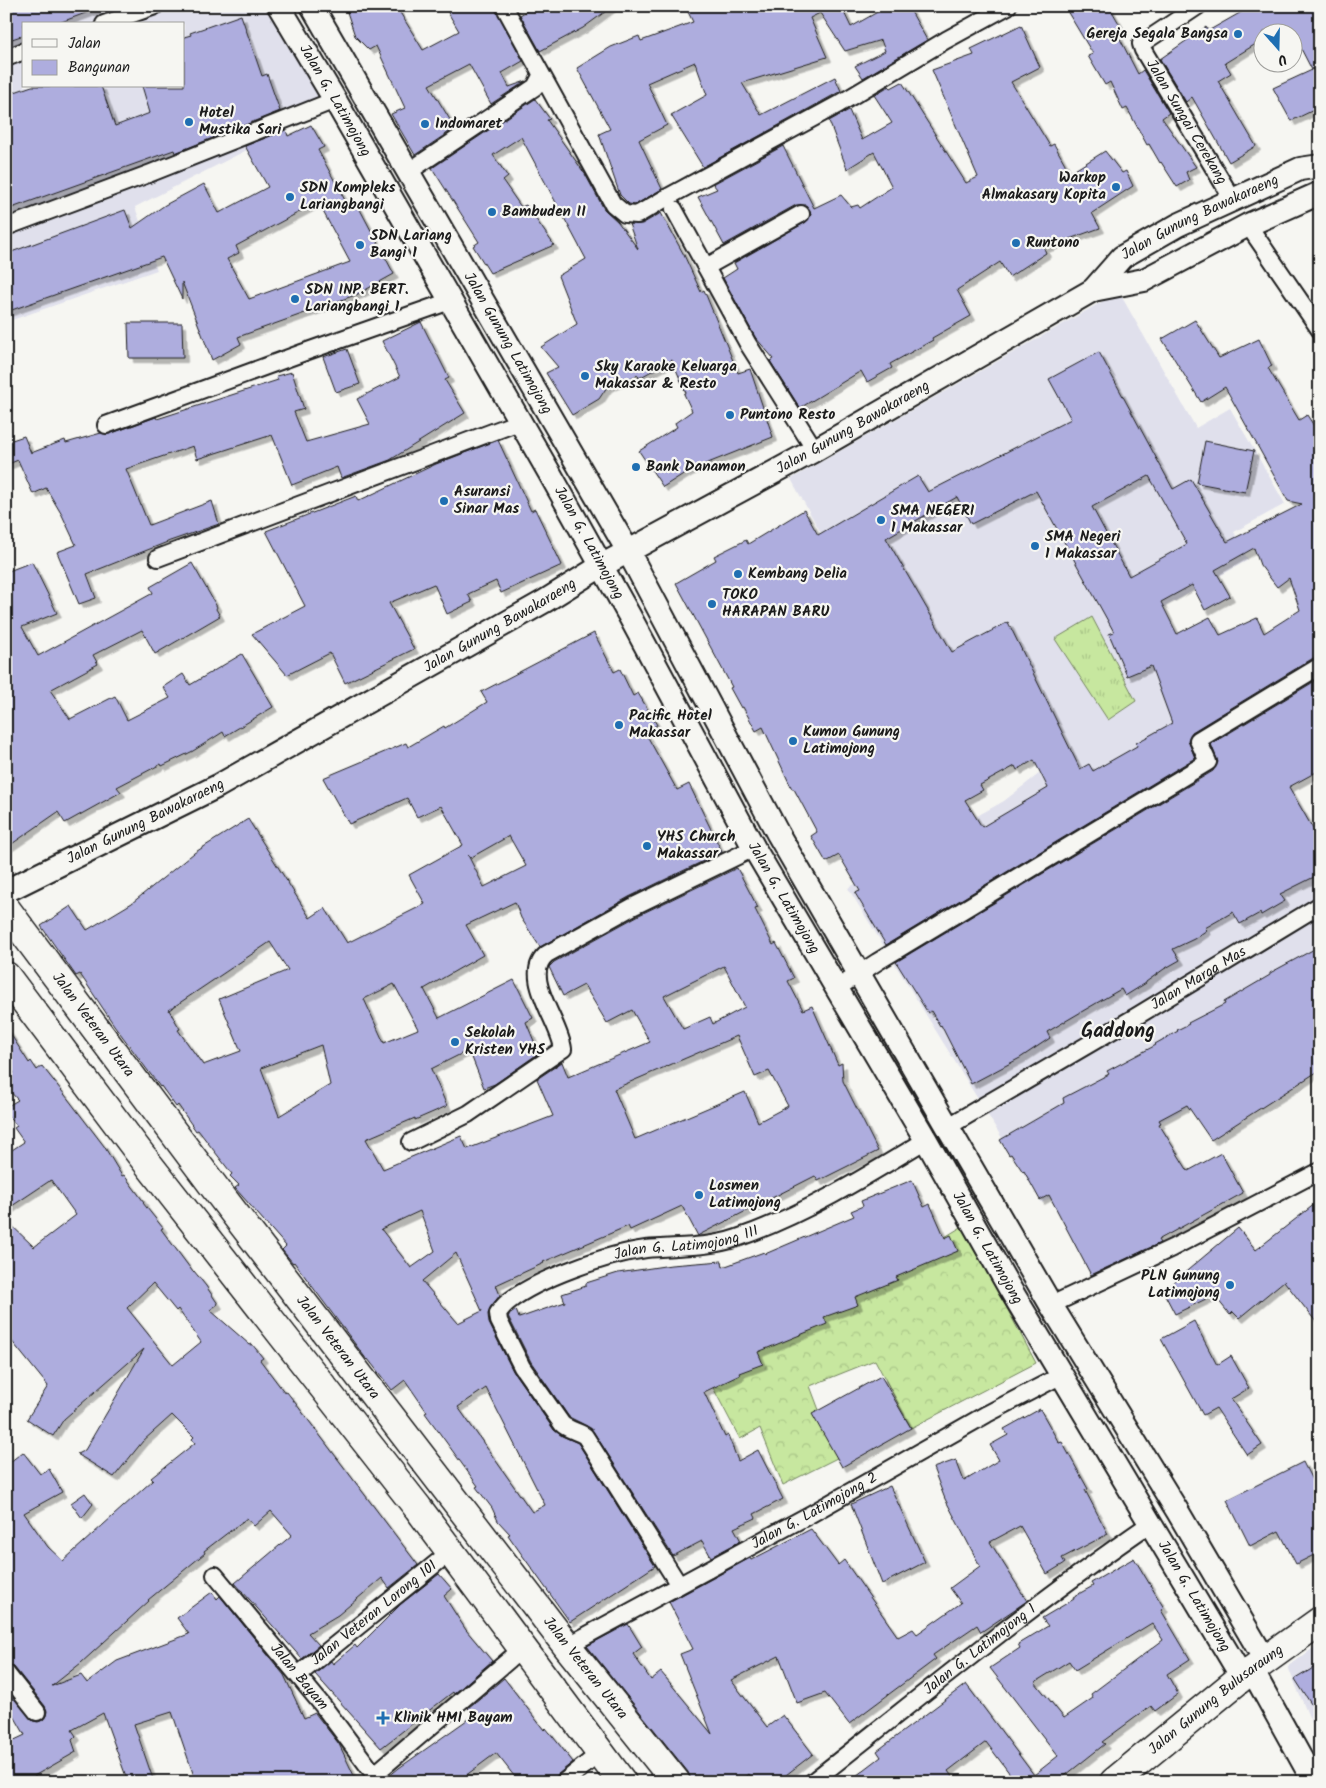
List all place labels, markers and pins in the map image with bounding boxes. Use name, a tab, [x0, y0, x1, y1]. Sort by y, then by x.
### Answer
place label: Gereja Segala Bangsa	[1087, 22, 1228, 46]
marker: Gereja Segala Bangsa	[1232, 28, 1244, 40]
place label: Hotel Mustika Sari	[199, 101, 282, 142]
place label: Indomaret	[435, 112, 503, 136]
marker: Hotel Mustika Sari	[183, 116, 195, 128]
marker: Indomaret	[419, 118, 431, 130]
place label: Warkop Almakasary Kopita	[982, 166, 1106, 207]
place label: SDN Kompleks Lariangbangi	[300, 176, 395, 217]
marker: Warkop Almakasary Kopita	[1110, 181, 1122, 193]
marker: SDN Kompleks Lariangbangi	[284, 191, 296, 203]
place label: Bambuden II	[502, 200, 586, 224]
marker: Bambuden II	[486, 206, 498, 218]
place label: SDN Lariang Bangi 1	[370, 224, 452, 265]
place label: Runtono	[1026, 231, 1080, 255]
marker: Runtono	[1010, 237, 1022, 249]
marker: SDN Lariang Bangi 1	[354, 239, 366, 251]
place label: SDN INP. BERT. Lariangbangi 1	[305, 278, 409, 319]
marker: SDN INP. BERT. Lariangbangi 1	[289, 293, 301, 305]
place label: Sky Karaoke Keluarga Makassar & Resto	[595, 355, 737, 396]
marker: Sky Karaoke Keluarga Makassar & Resto	[579, 370, 591, 382]
place label: Puntono Resto	[740, 403, 835, 427]
marker: Puntono Resto	[724, 409, 736, 421]
place label: Bank Danamon	[646, 455, 746, 479]
marker: Bank Danamon	[630, 461, 642, 473]
place label: Asuransi Sinar Mas	[454, 480, 519, 521]
marker: Asuransi Sinar Mas	[438, 495, 450, 507]
place label: SMA NEGERI 1 Makassar	[891, 499, 975, 540]
marker: SMA NEGERI 1 Makassar	[875, 514, 887, 526]
place label: SMA Negeri 1 Makassar	[1045, 525, 1122, 566]
marker: SMA Negeri 1 Makassar	[1029, 540, 1041, 552]
place label: Kembang Delia	[748, 562, 847, 586]
marker: Kembang Delia	[732, 568, 744, 580]
place label: TOKO HARAPAN BARU	[722, 583, 829, 624]
marker: TOKO HARAPAN BARU	[706, 598, 718, 610]
place label: Pacific Hotel Makassar	[629, 704, 712, 745]
marker: Pacific Hotel Makassar	[613, 719, 625, 731]
place label: Kumon Gunung Latimojong	[803, 720, 900, 761]
marker: Kumon Gunung Latimojong	[787, 735, 799, 747]
place label: YHS Church Makassar	[657, 825, 735, 866]
marker: YHS Church Makassar	[641, 840, 653, 852]
place label: Sekolah Kristen YHS	[465, 1021, 546, 1062]
marker: Sekolah Kristen YHS	[449, 1036, 461, 1048]
place label: Losmen Latimojong	[709, 1174, 781, 1215]
marker: Losmen Latimojong	[693, 1189, 705, 1201]
place label: PLN Gunung Latimojong	[1141, 1264, 1220, 1305]
marker: PLN Gunung Latimojong	[1224, 1279, 1236, 1291]
place label: Klinik HMI Bayam	[394, 1706, 513, 1730]
marker: Klinik HMI Bayam	[376, 1711, 390, 1725]

